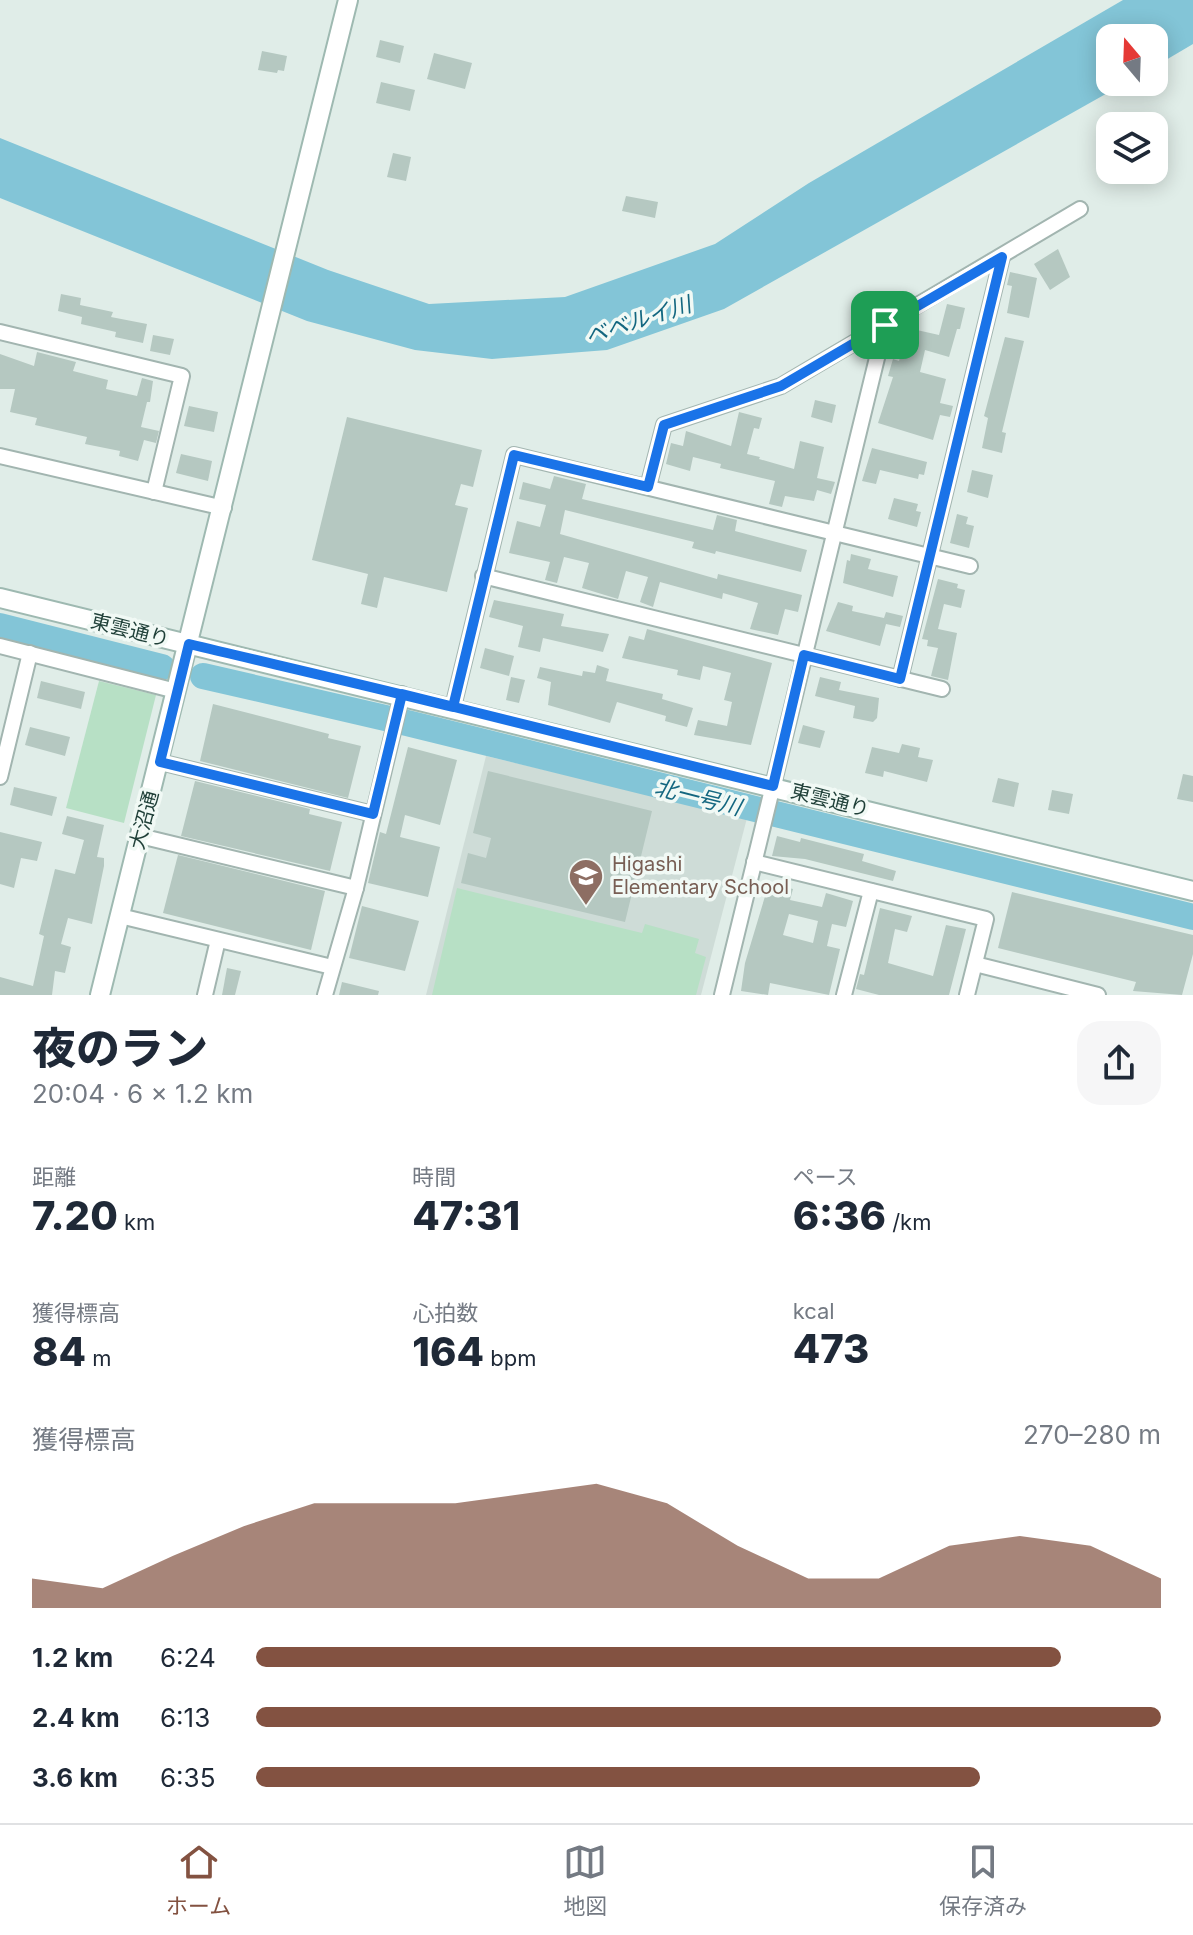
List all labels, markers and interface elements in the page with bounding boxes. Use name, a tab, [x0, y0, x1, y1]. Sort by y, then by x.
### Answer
north arrow	[1096, 24, 1168, 96]
map controls	[1096, 24, 1168, 184]
button: layers	[1096, 112, 1168, 184]
water label: ベベルイ川	[582, 290, 696, 349]
pin	[851, 291, 919, 359]
icon: arrive	[863, 303, 907, 347]
street label: 東雲通り	[88, 609, 172, 651]
water label: 北一号川	[652, 774, 746, 821]
street label: 東雲通り	[788, 779, 872, 821]
street label: 大沼通	[125, 788, 163, 852]
place label: Higashi Elementary School	[612, 852, 789, 899]
school or university icon: Higashi Elementary School	[567, 857, 605, 907]
text: 夜のラン	[32, 1021, 208, 1075]
button: share	[1077, 1021, 1161, 1105]
text: 20:04 · 6 × 1.2 km	[32, 1078, 253, 1109]
text: 距離	[32, 1164, 76, 1190]
text: 時間	[412, 1164, 456, 1190]
text: ペース	[793, 1164, 858, 1190]
text: 7.20	[32, 1191, 118, 1240]
text: 47:31	[412, 1191, 520, 1240]
text: 6:36	[793, 1191, 886, 1240]
text: km	[118, 1209, 155, 1235]
text: /km	[886, 1209, 931, 1235]
text: kcal	[793, 1298, 835, 1324]
text: 獲得標高	[32, 1300, 120, 1326]
text: 心拍数	[412, 1300, 478, 1326]
text: 473	[793, 1324, 869, 1373]
text: 84	[32, 1327, 86, 1376]
text: 164	[412, 1327, 484, 1376]
text: m	[86, 1345, 112, 1371]
text: bpm	[484, 1345, 536, 1371]
text: 270–280 m	[1023, 1419, 1161, 1450]
text: 獲得標高	[32, 1424, 136, 1455]
text: 1.2 km	[32, 1642, 113, 1673]
text: 6:24	[160, 1642, 216, 1673]
text: 2.4 km	[32, 1702, 120, 1733]
text: 6:13	[160, 1702, 210, 1733]
text: 3.6 km	[32, 1762, 118, 1793]
text: 6:35	[160, 1762, 215, 1793]
tab: ホーム	[166, 1840, 231, 1920]
tab: 地図	[563, 1840, 607, 1920]
tab: 保存済み	[939, 1840, 1027, 1920]

